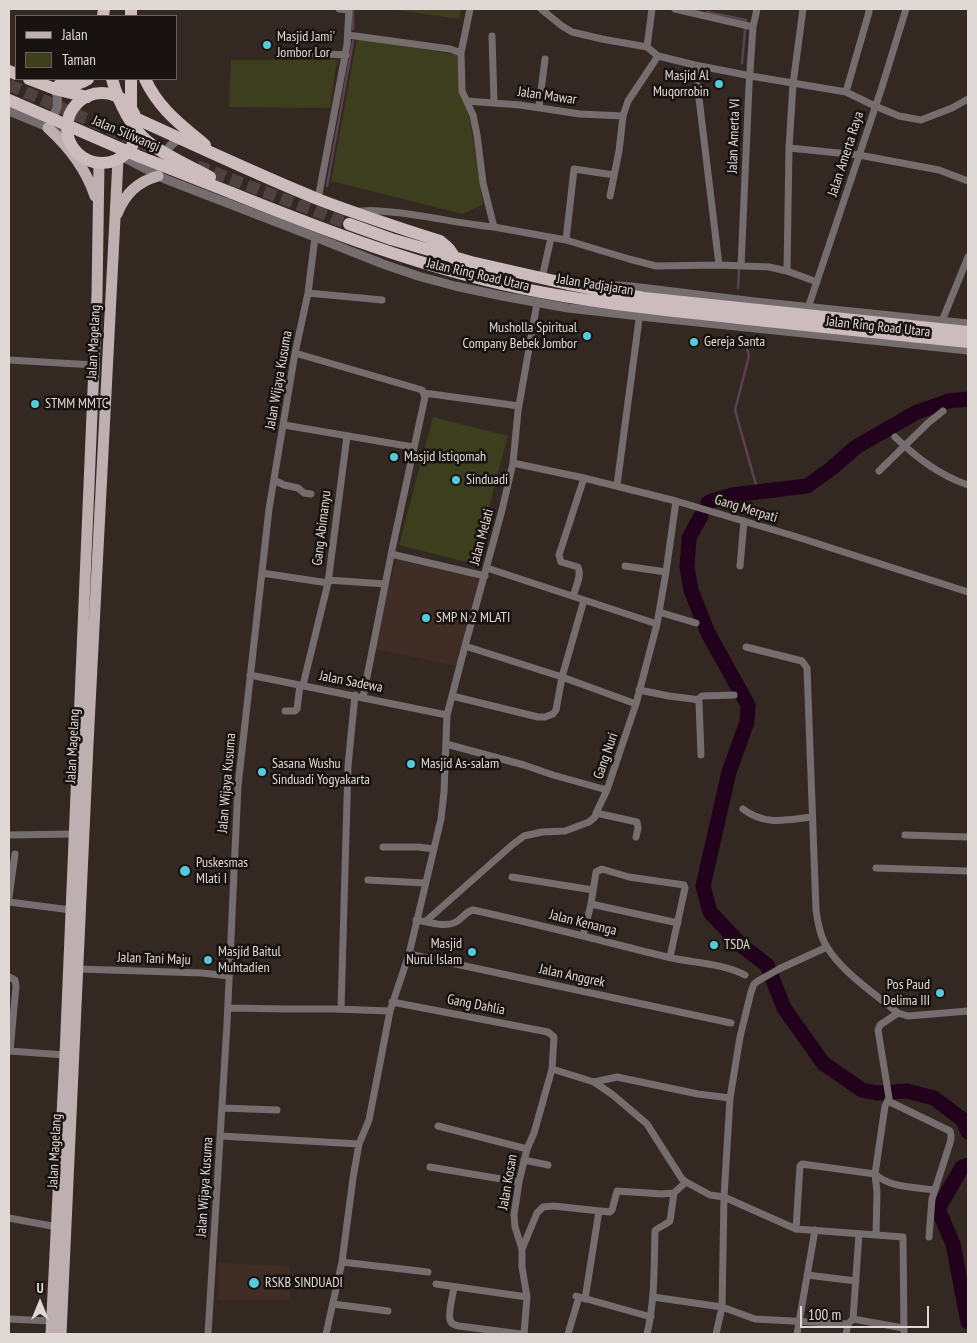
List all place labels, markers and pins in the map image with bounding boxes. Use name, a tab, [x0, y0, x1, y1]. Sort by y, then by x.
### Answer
place label: Masjid Jami' Jombor Lor	[277, 29, 335, 62]
marker: Masjid Jami' Jombor Lor	[261, 39, 273, 51]
place label: Masjid Al Muqorrobin	[653, 68, 709, 100]
marker: Masjid Al Muqorrobin	[713, 78, 725, 90]
place label: Musholla Spiritual Company Bebek Jombor	[463, 320, 577, 352]
marker: Musholla Spiritual Company Bebek Jombor	[581, 330, 593, 342]
place label: Gereja Santa	[704, 334, 765, 350]
marker: Gereja Santa	[688, 336, 700, 348]
place label: STMM MMTC	[45, 396, 108, 412]
marker: STMM MMTC	[29, 398, 41, 410]
place label: Masjid Istiqomah	[404, 449, 486, 465]
marker: Masjid Istiqomah	[388, 451, 400, 463]
place label: Sinduadi	[466, 472, 508, 488]
marker: Sinduadi	[450, 474, 462, 486]
place label: SMP N 2 MLATI	[436, 610, 510, 626]
marker: SMP N 2 MLATI	[420, 612, 432, 624]
place label: Sasana Wushu Sinduadi Yogyakarta	[272, 756, 370, 789]
place label: Masjid As-salam	[421, 756, 499, 772]
marker: Masjid As-salam	[405, 758, 417, 770]
marker: Sasana Wushu Sinduadi Yogyakarta	[256, 766, 268, 778]
place label: Puskesmas Mlati I	[196, 855, 248, 888]
marker: Puskesmas Mlati I	[178, 864, 192, 878]
place label: Masjid Nurul Islam	[406, 936, 462, 969]
place label: TSDA	[724, 937, 750, 953]
marker: TSDA	[708, 939, 720, 951]
place label: Masjid Baitul Muhtadien	[218, 944, 281, 976]
marker: Masjid Nurul Islam	[466, 946, 478, 958]
marker: Masjid Baitul Muhtadien	[202, 954, 214, 966]
place label: Pos Paud Delima III	[883, 977, 930, 1010]
marker: Pos Paud Delima III	[934, 987, 946, 999]
place label: RSKB SINDUADI	[265, 1275, 343, 1291]
marker: RSKB SINDUADI	[247, 1276, 261, 1290]

